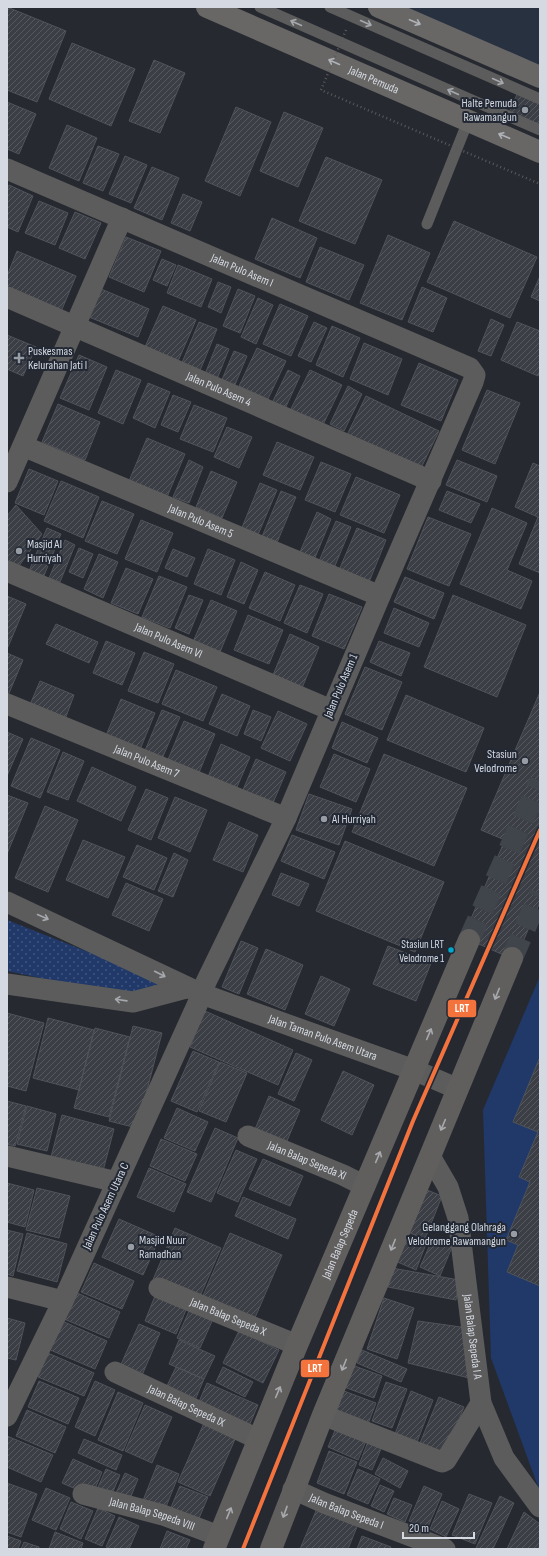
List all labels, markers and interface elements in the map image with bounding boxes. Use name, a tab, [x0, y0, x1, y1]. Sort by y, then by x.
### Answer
one-way arrow	[290, 18, 302, 26]
one-way arrow	[359, 19, 371, 27]
one-way arrow	[408, 19, 420, 27]
one-way arrow	[328, 58, 340, 65]
street label: Jalan Pemuda	[346, 62, 402, 97]
one-way arrow	[491, 77, 503, 85]
one-way arrow	[447, 87, 459, 95]
place label: Halte Pemuda Rawamangun	[462, 96, 517, 125]
marker: Halte Pemuda Rawamangun	[520, 105, 530, 115]
one-way arrow	[499, 132, 511, 139]
street label: Jalan Pulo Asem I	[208, 250, 276, 290]
place label: Puskesmas Kelurahan Jati I	[28, 344, 87, 373]
marker: Puskesmas Kelurahan Jati I	[13, 352, 25, 364]
street label: Jalan Pulo Asem 4	[183, 368, 254, 410]
street label: Jalan Pulo Asem 5	[165, 500, 236, 541]
place label: Masjid Al Hurriyah	[27, 537, 62, 566]
marker: Masjid Al Hurriyah	[14, 546, 24, 556]
street label: Jalan Pulo Asem VI	[132, 619, 205, 661]
street label: Jalan Pulo Asem 1	[320, 651, 362, 721]
street label: Jalan Pulo Asem 7	[111, 741, 182, 781]
place label: Stasiun Velodrome	[474, 747, 517, 776]
marker: Stasiun Velodrome	[520, 756, 530, 766]
place label: Al Hurriyah	[331, 812, 376, 827]
marker: Al Hurriyah	[319, 814, 329, 824]
one-way arrow	[36, 914, 48, 921]
place label: Stasiun LRT Velodrome 1	[399, 938, 445, 965]
marker: Stasiun LRT Velodrome 1	[446, 945, 456, 955]
one-way arrow	[153, 971, 165, 978]
one-way arrow	[493, 988, 500, 1000]
one-way arrow	[115, 996, 128, 1004]
line badge: LRT	[447, 999, 477, 1018]
text: LRT	[455, 1002, 469, 1015]
street label: Jalan Taman Pulo Asem Utara	[266, 1011, 380, 1064]
one-way arrow	[426, 1029, 433, 1041]
one-way arrow	[439, 1119, 446, 1131]
street label: Jalan Balap Sepeda XI	[265, 1137, 349, 1183]
one-way arrow	[374, 1151, 382, 1163]
street label: Jalan Pulo Asem Utara C	[79, 1160, 133, 1253]
street label: Jalan Balap Sepeda	[318, 1207, 361, 1282]
place label: Gelanggang Olahraga Velodrome Rawamangun	[408, 1220, 506, 1249]
marker: Gelanggang Olahraga Velodrome Rawamangun	[509, 1229, 519, 1239]
place label: Masjid Nuur Ramadhan	[139, 1233, 187, 1262]
one-way arrow	[389, 1239, 397, 1251]
marker: Masjid Nuur Ramadhan	[126, 1242, 136, 1252]
street label: Jalan Balap Sepeda I A	[460, 1292, 486, 1381]
street label: Jalan Balap Sepeda X	[187, 1294, 270, 1339]
line badge: LRT	[300, 1359, 330, 1378]
one-way arrow	[339, 1359, 347, 1371]
text: LRT	[308, 1362, 322, 1375]
street label: Jalan Balap Sepeda IX	[145, 1381, 228, 1430]
one-way arrow	[274, 1387, 282, 1399]
street label: Jalan Balap Sepeda I	[306, 1489, 386, 1532]
street label: Jalan Balap Sepeda VIII	[107, 1493, 197, 1534]
one-way arrow	[280, 1505, 288, 1517]
one-way arrow	[225, 1507, 233, 1519]
scale bar	[403, 1514, 474, 1540]
text: 20 m	[409, 1521, 429, 1536]

